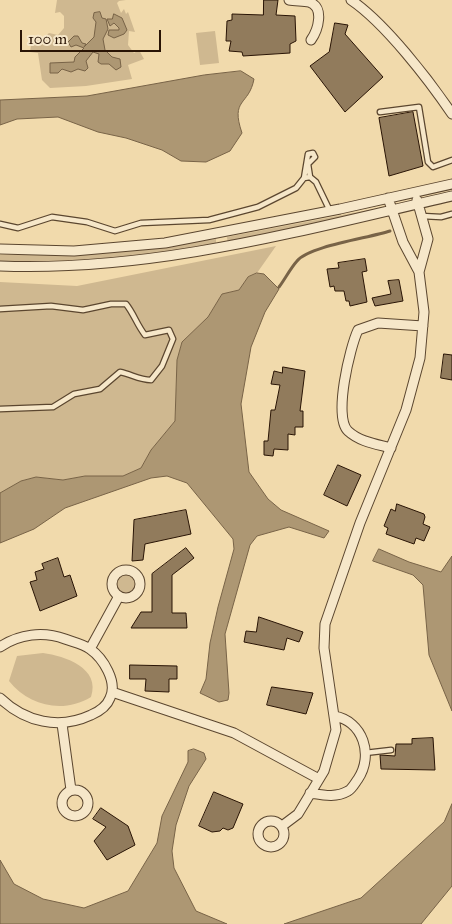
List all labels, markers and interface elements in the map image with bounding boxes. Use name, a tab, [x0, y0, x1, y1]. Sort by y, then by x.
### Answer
scale bar	[22, 20, 164, 52]
text: 100 m	[28, 30, 67, 48]

